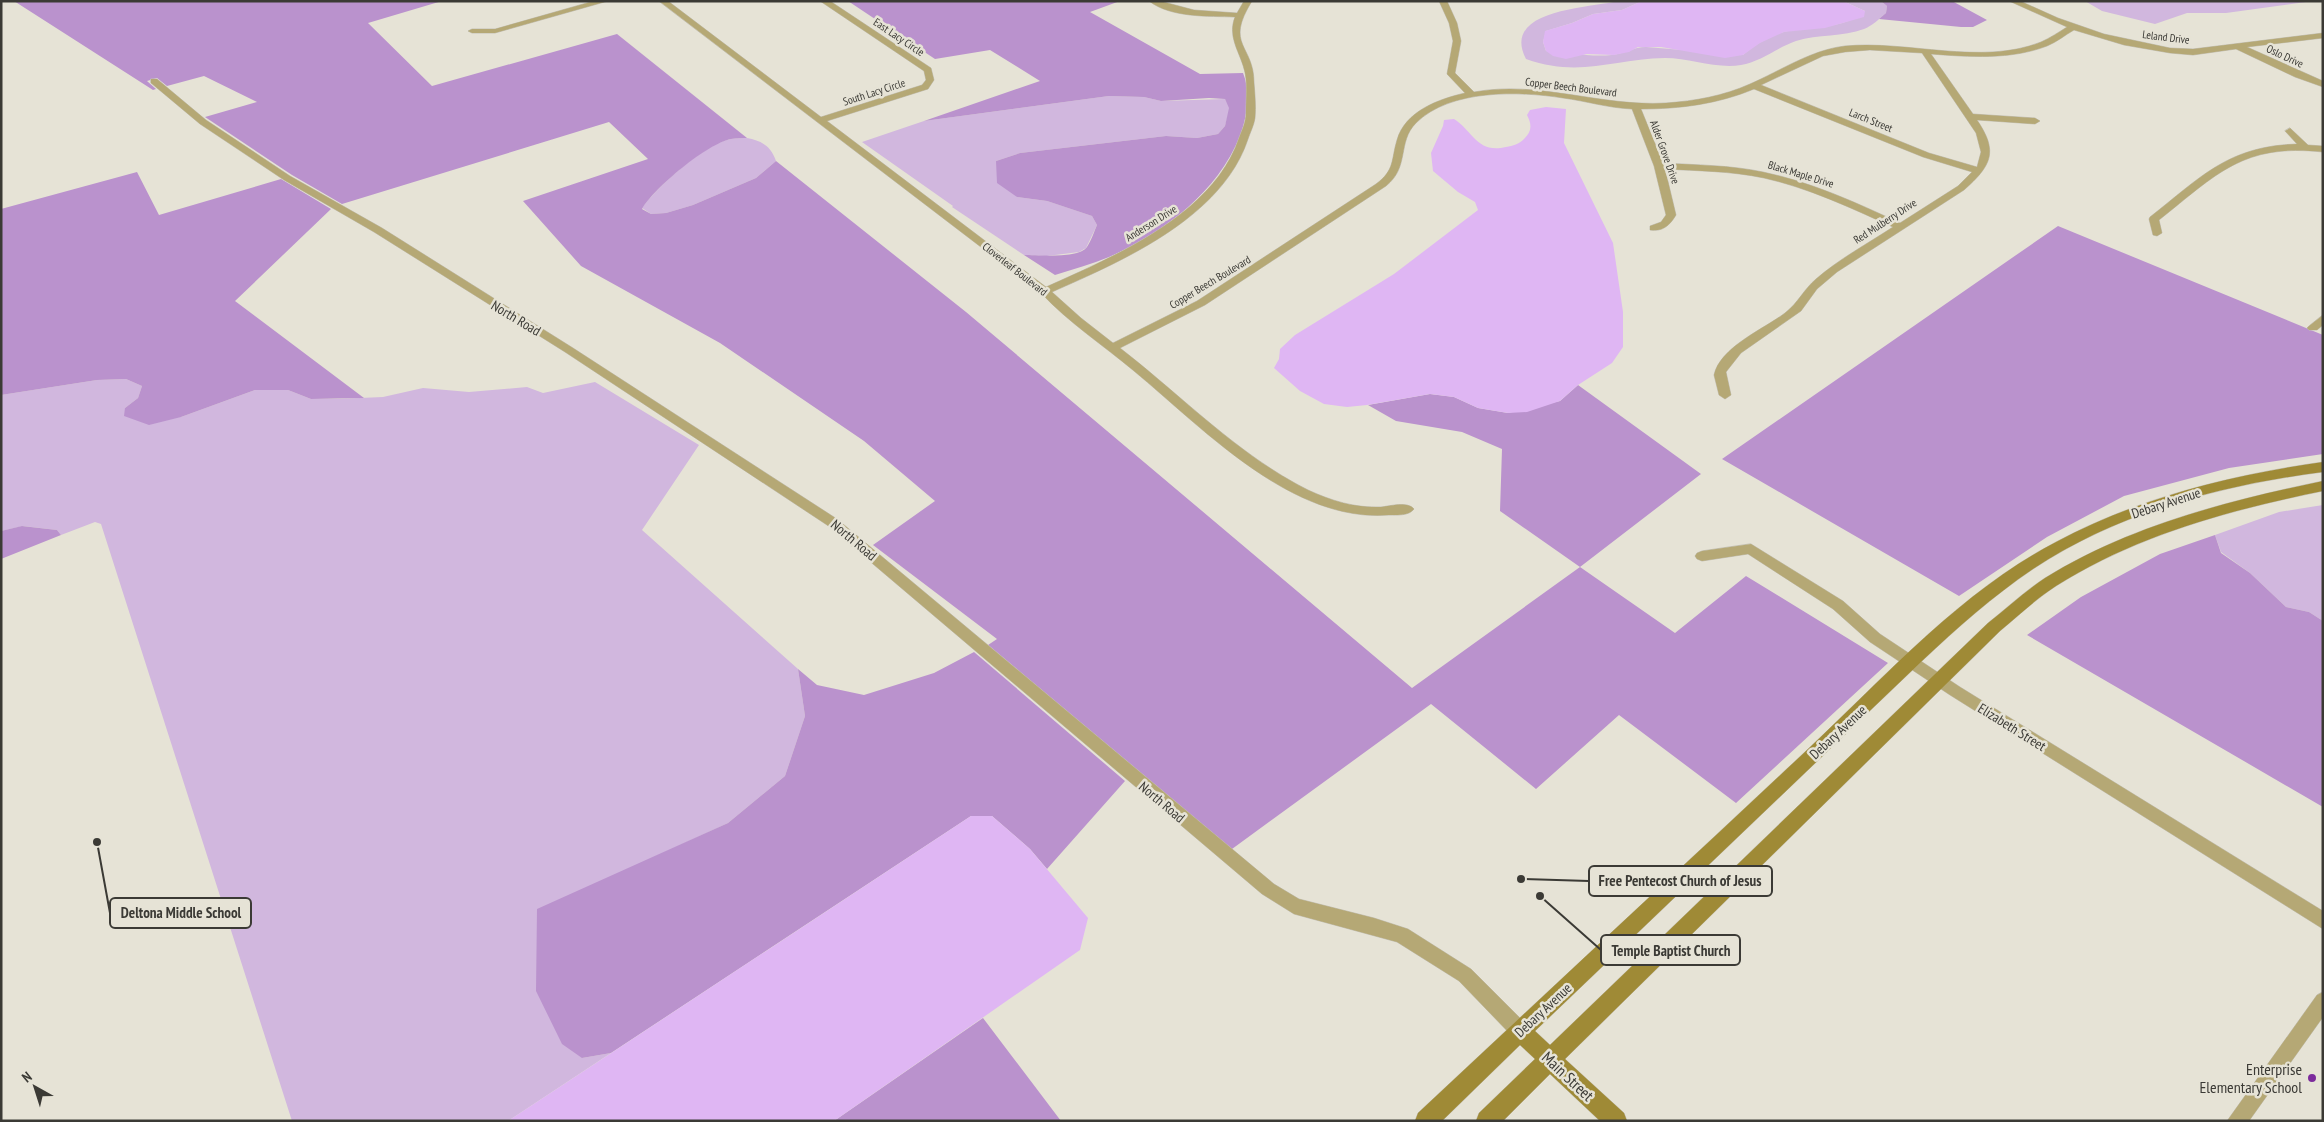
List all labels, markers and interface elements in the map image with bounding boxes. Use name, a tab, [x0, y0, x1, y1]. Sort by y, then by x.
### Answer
street label: East Lacy Circle	[871, 15, 928, 59]
street label: Leland Drive	[2142, 27, 2191, 47]
street label: Oslo Drive	[2264, 41, 2306, 71]
street label: Copper Beech Boulevard	[1524, 74, 1618, 100]
street label: South Lacy Circle	[841, 75, 907, 109]
street label: Larch Street	[1847, 105, 1895, 135]
street label: Alder Grove Drive	[1647, 118, 1683, 186]
street label: Black Maple Drive	[1766, 157, 1836, 191]
street label: Red Mulberry Drive	[1851, 195, 1920, 247]
street label: Anderson Drive	[1123, 201, 1180, 244]
street label: Cloverleaf Boulevard	[980, 239, 1051, 299]
street label: Copper Beech Boulevard	[1167, 252, 1253, 312]
street label: North Road	[488, 296, 544, 340]
street label: Debary Avenue	[2129, 483, 2203, 523]
street label: North Road	[827, 516, 881, 564]
street label: Elizabeth Street	[1975, 699, 2049, 755]
street label: Debary Avenue	[1806, 701, 1870, 763]
street label: North Road	[1135, 778, 1189, 826]
callout: Free Pentecost Church of Jesus	[1589, 866, 1772, 896]
text: Free Pentecost Church of Jesus	[1599, 871, 1761, 890]
callout: Deltona Middle School	[110, 898, 251, 928]
text: Deltona Middle School	[121, 903, 242, 922]
callout: Temple Baptist Church	[1601, 935, 1740, 965]
text: Temple Baptist Church	[1612, 941, 1731, 960]
street label: Debary Avenue	[1511, 979, 1575, 1041]
street label: Main Street	[1538, 1047, 1599, 1105]
place label: Enterprise Elementary School	[2199, 1059, 2302, 1097]
north arrow	[10, 1062, 60, 1112]
text: N	[18, 1068, 35, 1086]
marker: Enterprise Elementary School	[2306, 1072, 2318, 1084]

